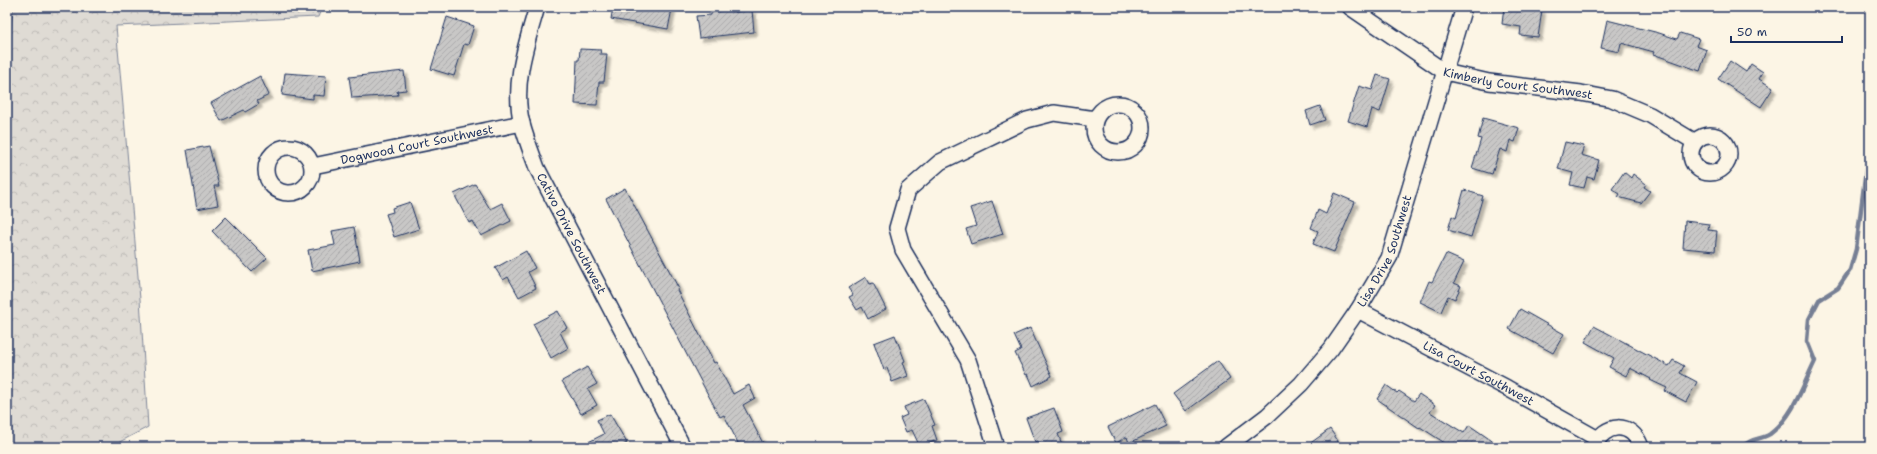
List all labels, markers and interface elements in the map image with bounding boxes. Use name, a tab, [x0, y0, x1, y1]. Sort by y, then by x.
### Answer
scale bar	[1731, 18, 1842, 44]
text: 50 m	[1737, 24, 1767, 40]
street label: Kimberly Court Southwest	[1442, 64, 1594, 103]
street label: Dogwood Court Southwest	[339, 121, 495, 168]
street label: Cativo Drive Southwest	[533, 170, 610, 297]
street label: Lisa Drive Southwest	[1354, 193, 1415, 310]
street label: Lisa Court Southwest	[1420, 337, 1537, 409]

